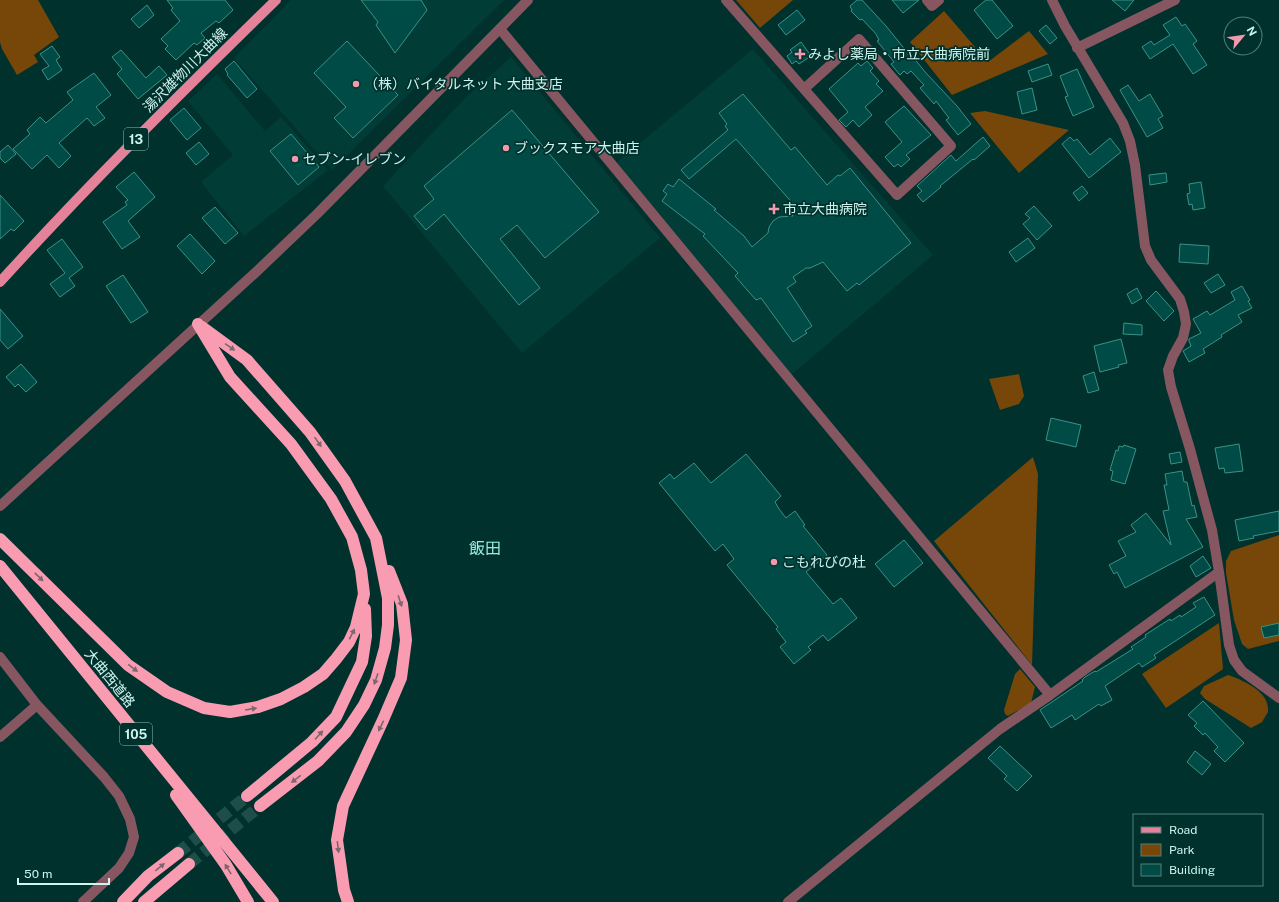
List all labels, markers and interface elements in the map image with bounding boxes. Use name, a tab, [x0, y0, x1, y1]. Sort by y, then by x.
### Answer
north arrow	[1223, 16, 1263, 56]
text: N	[1244, 24, 1259, 38]
street label: 湯沢雄物川大曲線	[140, 25, 230, 115]
place label: みよし薬局・市立大曲病院前	[808, 46, 990, 62]
marker: みよし薬局・市立大曲病院前	[795, 49, 805, 59]
place label: （株）バイタルネット 大曲支店	[364, 76, 563, 92]
marker: （株）バイタルネット 大曲支店	[351, 79, 361, 89]
road number: 13	[124, 128, 148, 150]
place label: ブックスモア大曲店	[514, 140, 640, 156]
marker: ブックスモア大曲店	[501, 143, 511, 153]
place label: セブン-イレブン	[303, 151, 406, 167]
marker: セブン-イレブン	[290, 154, 300, 164]
place label: 市立大曲病院	[783, 201, 867, 217]
marker: 市立大曲病院	[768, 203, 780, 215]
one-way arrow	[224, 343, 235, 351]
one-way arrow	[314, 437, 322, 447]
district label: 飯田	[469, 539, 501, 558]
place label: こもれびの杜	[782, 554, 866, 570]
marker: こもれびの杜	[769, 557, 779, 567]
one-way arrow	[34, 573, 44, 582]
one-way arrow	[397, 595, 403, 607]
one-way arrow	[349, 629, 356, 640]
street label: 大曲西道路	[82, 646, 138, 710]
one-way arrow	[127, 664, 138, 672]
one-way arrow	[373, 673, 379, 685]
one-way arrow	[245, 705, 257, 711]
one-way arrow	[378, 720, 384, 731]
road number: 105	[120, 723, 152, 745]
one-way arrow	[315, 729, 324, 740]
one-way arrow	[291, 774, 302, 783]
legend	[1133, 814, 1263, 886]
text: Road	[1169, 823, 1197, 837]
one-way arrow	[335, 841, 341, 853]
text: Park	[1169, 843, 1195, 857]
scale bar	[18, 860, 109, 886]
one-way arrow	[154, 863, 165, 871]
text: Building	[1169, 863, 1215, 877]
one-way arrow	[224, 864, 232, 874]
text: 50 m	[24, 867, 52, 881]

